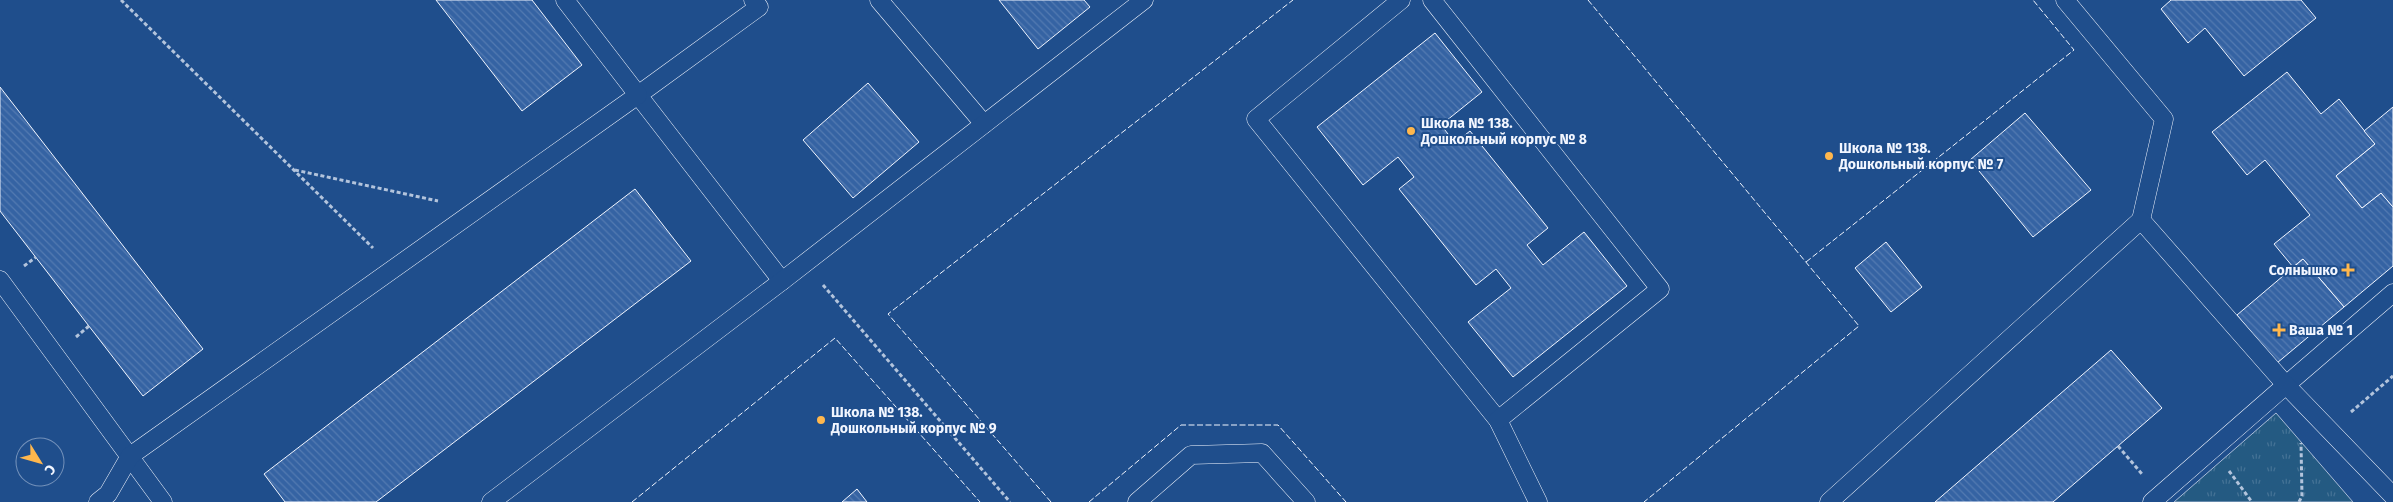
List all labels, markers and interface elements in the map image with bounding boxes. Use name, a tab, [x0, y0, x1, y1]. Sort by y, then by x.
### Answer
place label: Школа № 138. Дошкольный корпус № 8	[1420, 115, 1587, 148]
marker: Школа № 138. Дошкольный корпус № 8	[1405, 125, 1417, 137]
place label: Школа № 138. Дошкольный корпус № 7	[1838, 140, 2004, 173]
marker: Школа № 138. Дошкольный корпус № 7	[1823, 150, 1835, 162]
place label: Солнышко	[2269, 262, 2338, 279]
marker: Солнышко	[2342, 264, 2354, 276]
place label: Ваша № 1	[2289, 322, 2353, 339]
marker: Ваша № 1	[2273, 324, 2285, 336]
place label: Школа № 138. Дошкольный корпус № 9	[830, 404, 997, 437]
marker: Школа № 138. Дошкольный корпус № 9	[815, 414, 827, 426]
north arrow	[15, 437, 65, 487]
text: С	[41, 461, 59, 478]

